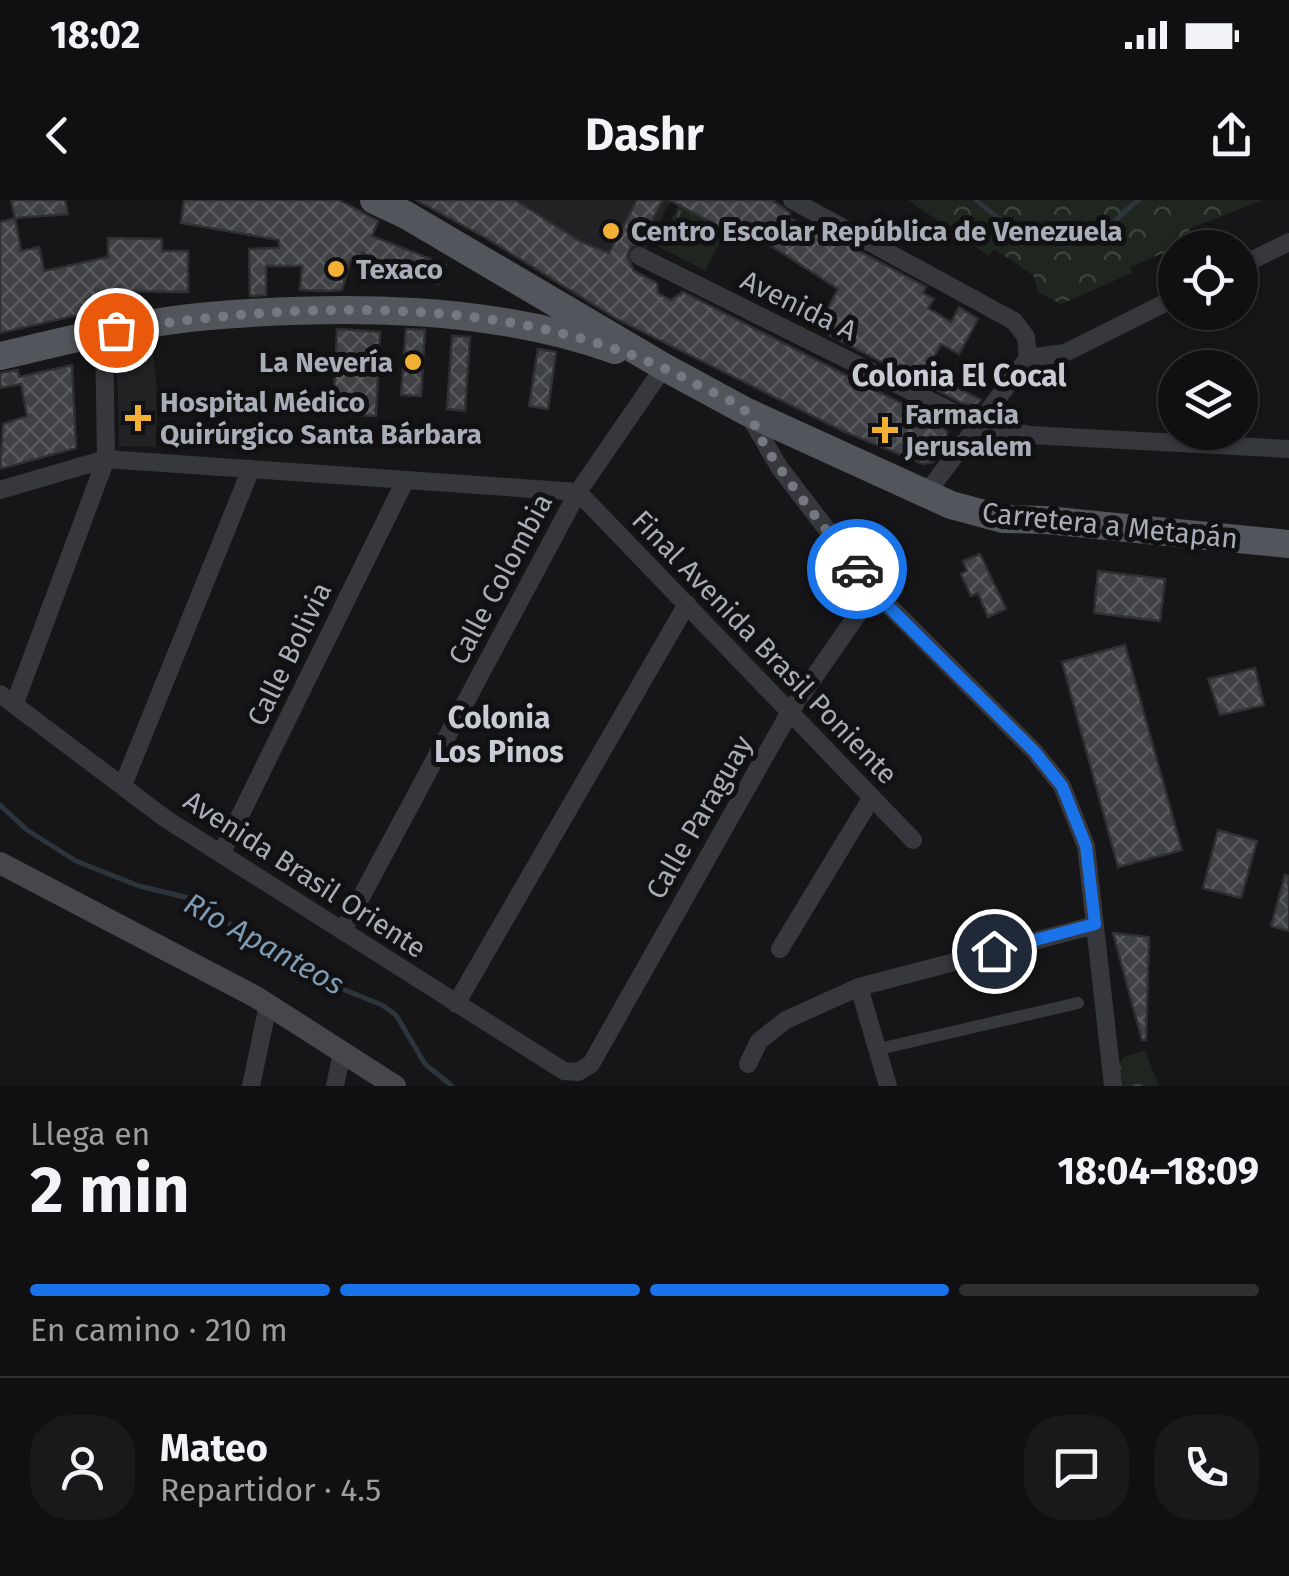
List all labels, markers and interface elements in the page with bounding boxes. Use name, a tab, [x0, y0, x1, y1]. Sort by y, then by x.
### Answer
text: 18:02	[50, 12, 140, 58]
icon: back	[30, 108, 85, 163]
text: Dashr	[585, 108, 704, 162]
icon: share	[1204, 108, 1259, 163]
place label: Centro Escolar República de Venezuela	[631, 215, 1123, 248]
marker: Centro Escolar República de Venezuela	[600, 220, 622, 242]
map controls	[1158, 230, 1258, 450]
button: locate	[1158, 230, 1258, 330]
place label: Texaco	[356, 253, 443, 286]
marker: Texaco	[325, 258, 347, 280]
street label: Avenida A	[735, 263, 862, 348]
pin	[74, 288, 159, 373]
icon: bag	[89, 303, 144, 358]
place label: La Nevería	[259, 346, 393, 379]
button: layers	[1158, 350, 1258, 450]
marker: La Nevería	[402, 351, 424, 373]
district label: Colonia El Cocal	[852, 358, 1066, 394]
place label: Hospital Médico Quirúrgico Santa Bárbara	[160, 386, 482, 451]
place label: Farmacia Jerusalem	[904, 398, 1032, 463]
marker: Hospital Médico Quirúrgico Santa Bárbara	[125, 405, 151, 431]
marker: Farmacia Jerusalem	[874, 419, 896, 441]
street label: Calle Colombia	[442, 488, 559, 670]
street label: Carretera a Metapán	[980, 496, 1239, 555]
street label: Final Avenida Brasil Poniente	[625, 504, 904, 791]
courier	[807, 519, 907, 619]
icon: car	[830, 542, 885, 597]
street label: Calle Bolivia	[240, 577, 338, 731]
district label: Colonia Los Pinos	[434, 700, 564, 770]
street label: Calle Paraguay	[639, 729, 760, 905]
street label: Avenida Brasil Oriente	[178, 784, 432, 965]
water label: Río Apanteos	[178, 885, 350, 1003]
pin	[952, 909, 1037, 994]
icon: home	[967, 924, 1022, 979]
text: Llega en	[30, 1115, 150, 1153]
text: 18:04–18:09	[1057, 1148, 1259, 1194]
text: 2 min	[30, 1151, 190, 1229]
text: En camino · 210 m	[30, 1311, 288, 1349]
button: person	[30, 1415, 135, 1520]
button: chat	[1024, 1415, 1129, 1520]
button: phone	[1154, 1415, 1259, 1520]
text: Mateo	[160, 1425, 268, 1471]
text: Repartidor · 4.5	[160, 1471, 381, 1509]

